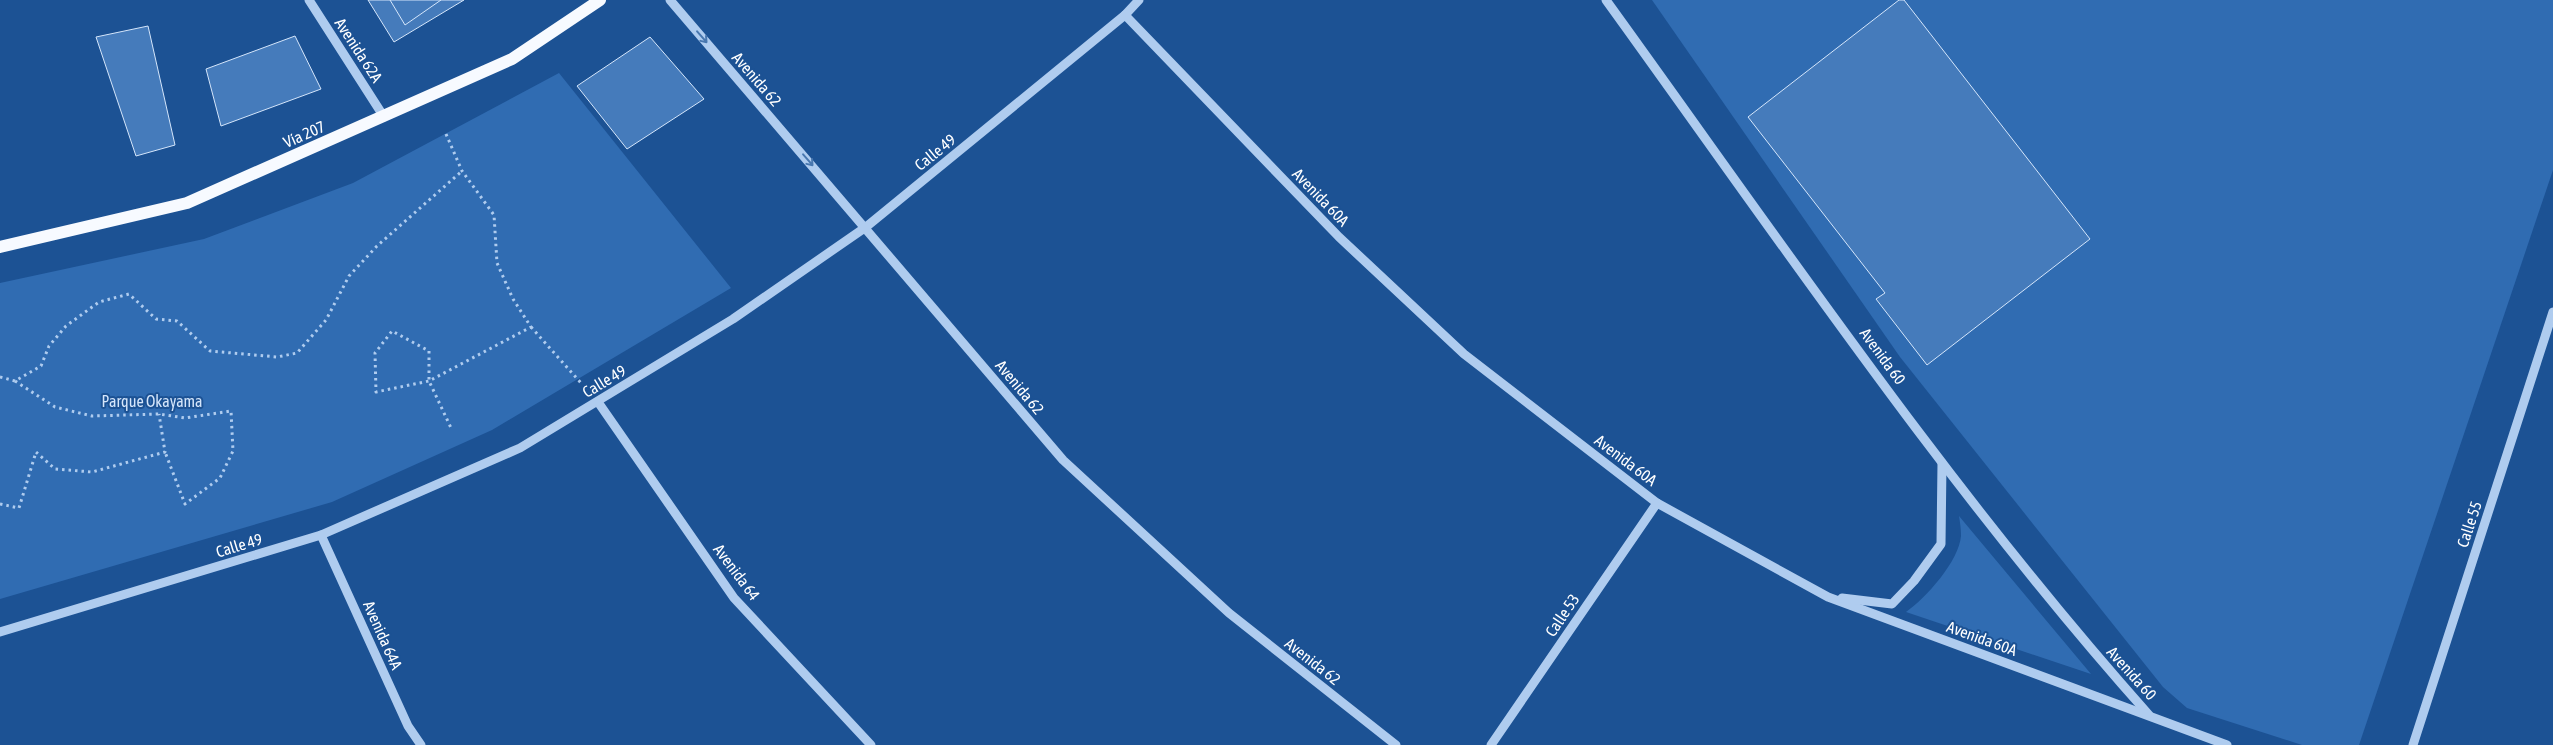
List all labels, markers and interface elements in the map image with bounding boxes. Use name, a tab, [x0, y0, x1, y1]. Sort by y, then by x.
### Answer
street label: Avenida 62A	[332, 14, 387, 86]
one-way arrow	[696, 30, 707, 43]
street label: Avenida 62	[729, 48, 785, 110]
street label: Vía 207	[280, 117, 328, 151]
street label: Calle 49	[911, 130, 959, 174]
one-way arrow	[802, 153, 813, 166]
street label: Avenida 60A	[1289, 164, 1353, 230]
street label: Avenida 60	[1857, 324, 1909, 388]
street label: Avenida 62	[992, 356, 1048, 418]
street label: Calle 49	[579, 361, 629, 401]
park label: Parque Okayama	[101, 392, 203, 411]
street label: Avenida 60A	[1591, 431, 1661, 489]
street label: Calle 55	[2453, 499, 2485, 549]
street label: Calle 49	[214, 529, 264, 561]
street label: Avenida 64	[710, 541, 764, 603]
street label: Calle 53	[1541, 590, 1583, 640]
street label: Avenida 64A	[360, 598, 406, 672]
street label: Avenida 60A	[1945, 617, 2020, 659]
street label: Avenida 62	[1282, 634, 1344, 688]
street label: Avenida 60	[2103, 643, 2161, 703]

